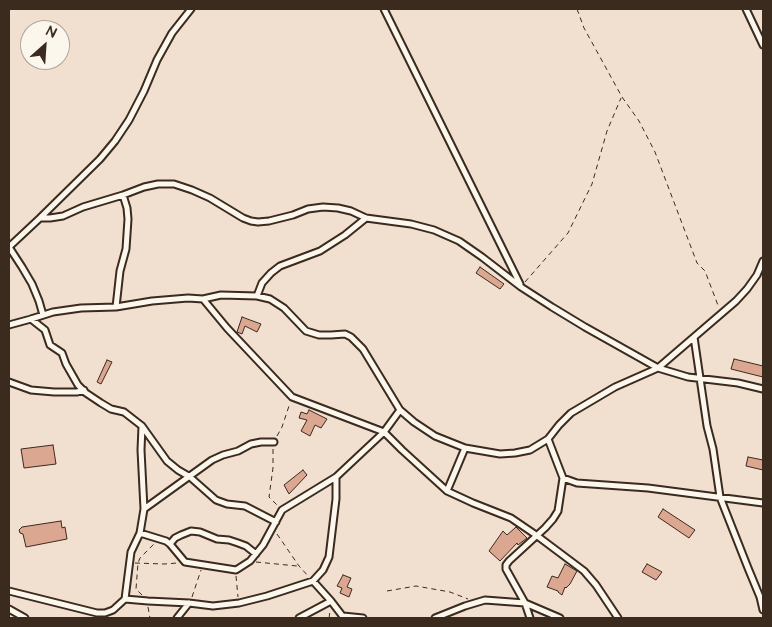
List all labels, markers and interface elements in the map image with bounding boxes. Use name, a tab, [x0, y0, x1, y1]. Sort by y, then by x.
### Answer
north arrow	[20, 20, 70, 70]
text: N	[43, 22, 59, 43]

